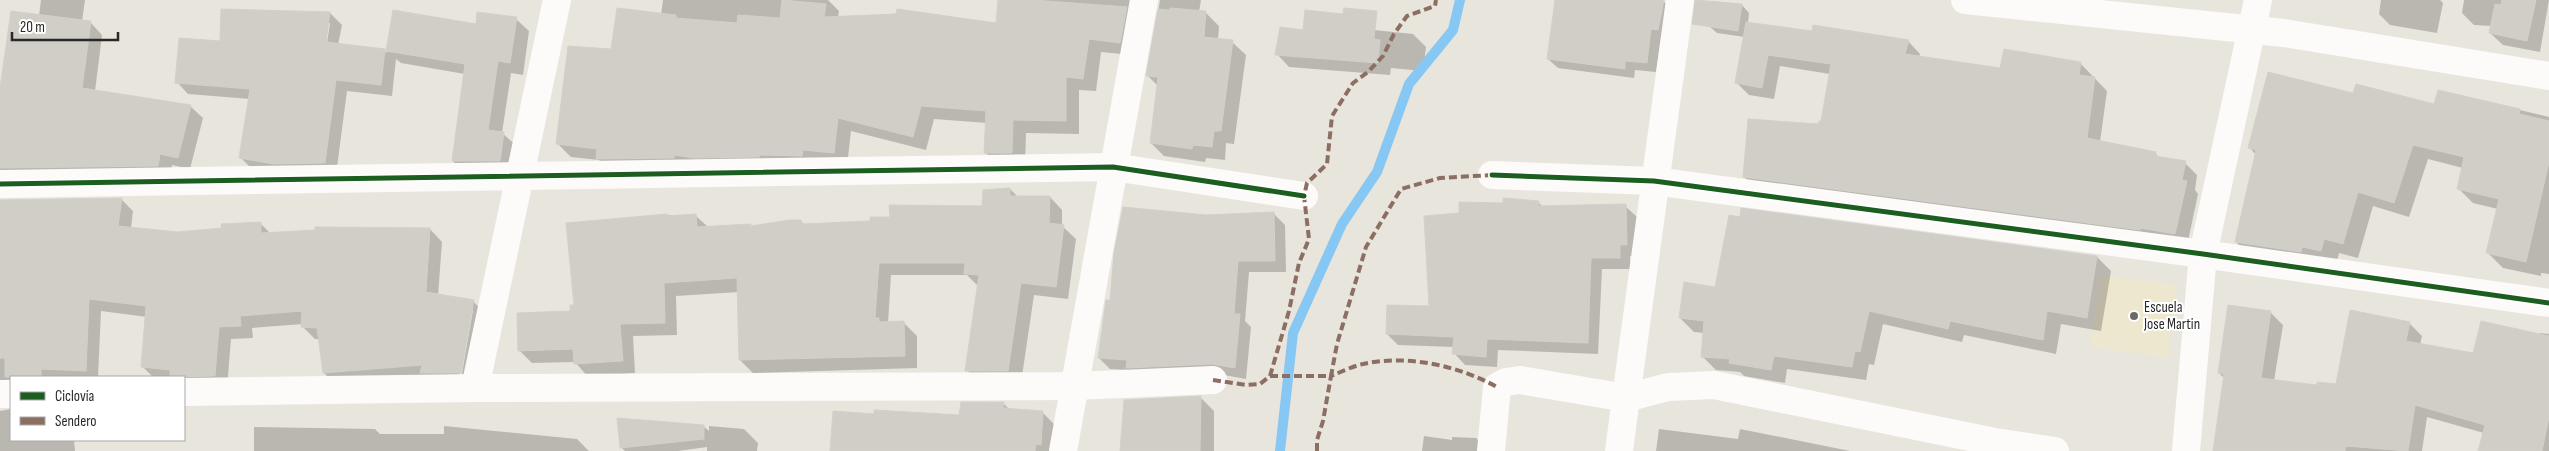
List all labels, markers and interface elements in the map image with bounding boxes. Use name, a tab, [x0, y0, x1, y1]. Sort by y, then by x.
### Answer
scale bar	[12, 10, 119, 42]
text: 20 m	[20, 18, 45, 37]
place label: Escuela Jose Martin	[2143, 298, 2200, 334]
marker: Escuela Jose Martin	[2128, 310, 2140, 322]
legend	[10, 376, 185, 441]
text: Ciclovía	[55, 387, 95, 406]
text: Sendero	[55, 412, 96, 431]

